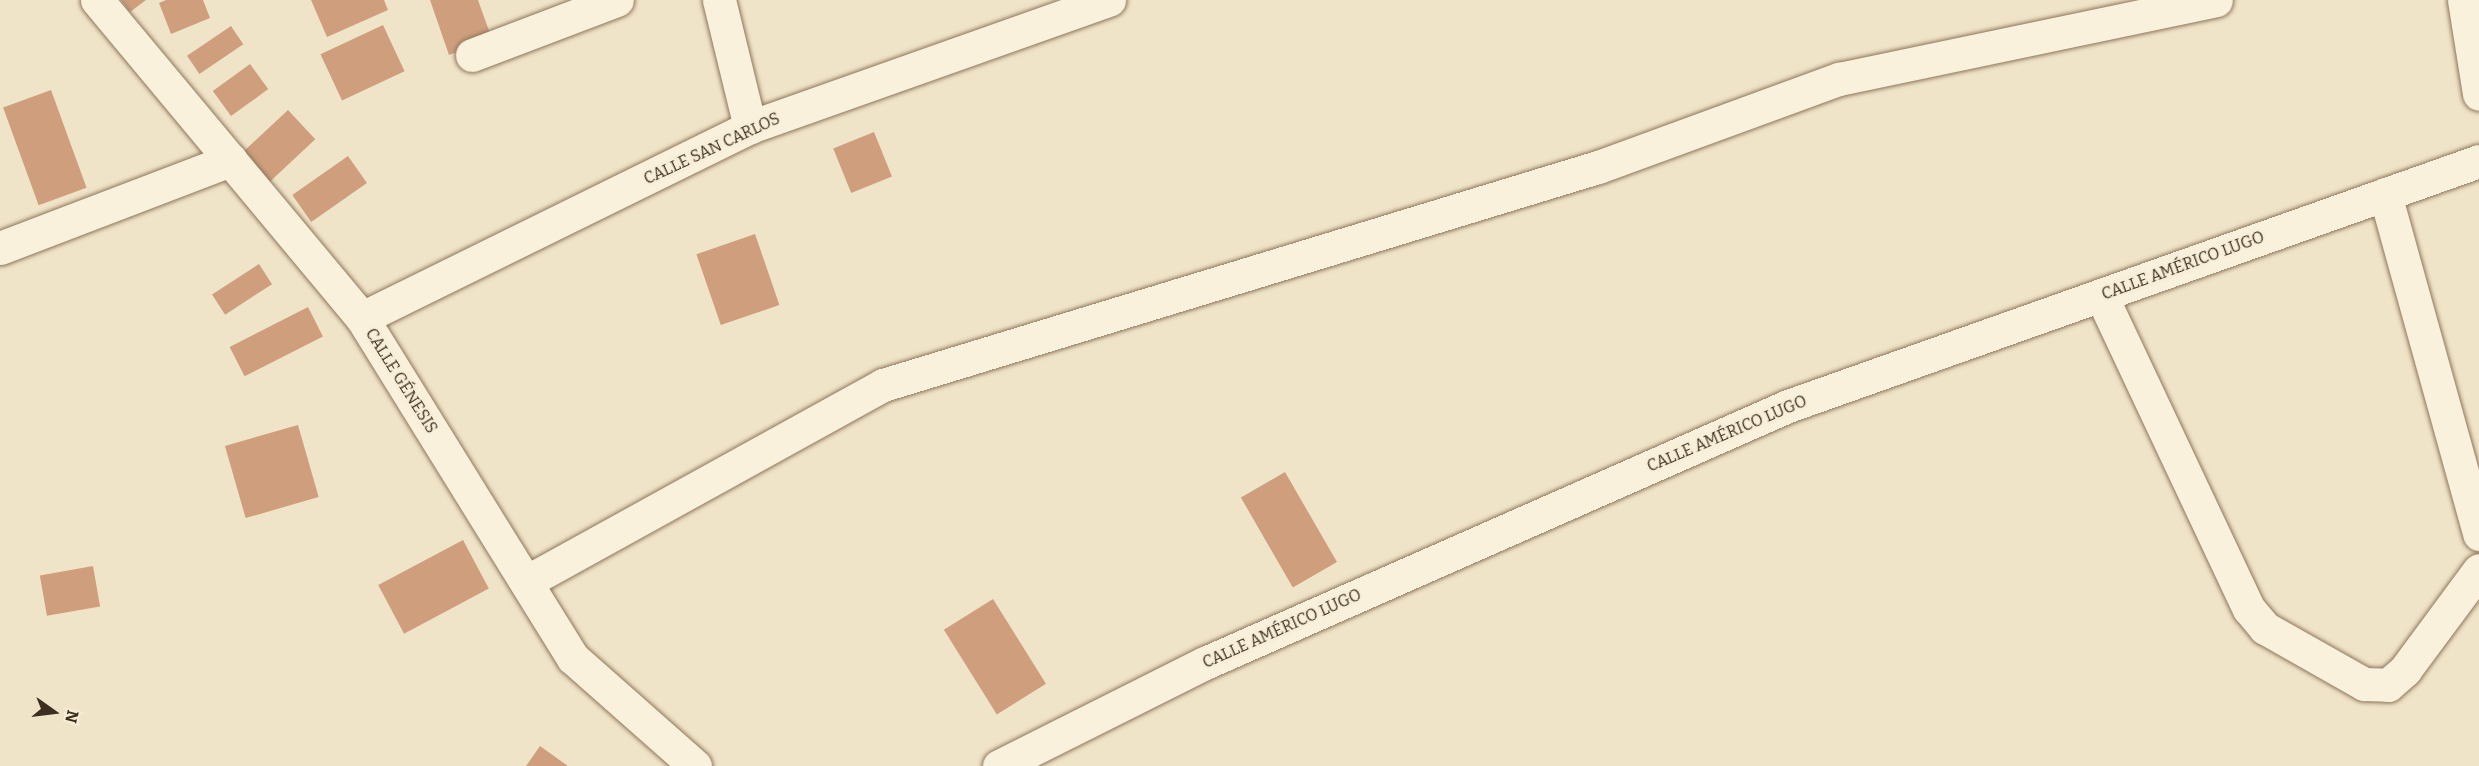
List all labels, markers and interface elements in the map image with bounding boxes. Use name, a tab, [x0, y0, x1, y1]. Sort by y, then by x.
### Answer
street label: CALLE SAN CARLOS	[641, 109, 783, 189]
street label: CALLE AMÉRICO LUGO	[2099, 228, 2267, 304]
street label: CALLE GÉNESIS	[361, 325, 441, 437]
street label: CALLE AMÉRICO LUGO	[1644, 392, 1810, 476]
street label: CALLE AMÉRICO LUGO	[1200, 585, 1364, 673]
north arrow	[24, 682, 84, 742]
text: N	[61, 708, 83, 725]

